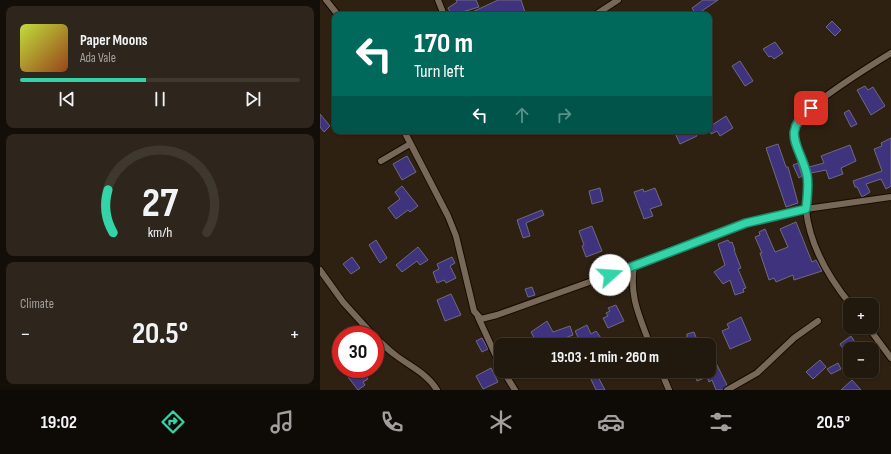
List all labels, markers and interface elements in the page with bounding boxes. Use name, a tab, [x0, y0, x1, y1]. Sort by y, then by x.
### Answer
text: 170 m	[414, 27, 473, 60]
icon: left	[348, 28, 400, 80]
text: Paper Moons	[80, 31, 148, 50]
text: Ada Vale	[80, 50, 116, 66]
text: Turn left	[414, 61, 465, 82]
icon: previous	[56, 88, 78, 110]
icon: pause	[149, 88, 171, 110]
icon: next	[242, 88, 264, 110]
pin	[794, 91, 828, 125]
icon: arrive	[800, 97, 822, 119]
icon: left	[469, 104, 491, 126]
icon: ahead	[511, 104, 533, 126]
icon: right	[553, 104, 575, 126]
text: 27	[142, 179, 179, 228]
text: km/h	[148, 224, 172, 241]
position arrow	[589, 254, 631, 296]
text: Climate	[20, 296, 54, 312]
map controls	[843, 298, 879, 378]
button: +	[843, 298, 879, 334]
text: 20.5°	[132, 316, 188, 352]
text: −	[20, 321, 31, 348]
text: +	[289, 321, 300, 348]
speed limit sign: 30	[332, 326, 384, 378]
button: −	[843, 342, 879, 378]
text: 19:03 · 1 min · 260 m	[551, 348, 659, 367]
icon: directions	[159, 408, 187, 436]
icon: music	[268, 408, 296, 436]
icon: phone	[378, 408, 406, 436]
icon: climate	[487, 408, 515, 436]
icon: car	[597, 408, 625, 436]
icon: filters	[707, 408, 735, 436]
text: 19:02	[41, 412, 77, 433]
text: 20.5°	[816, 412, 850, 433]

